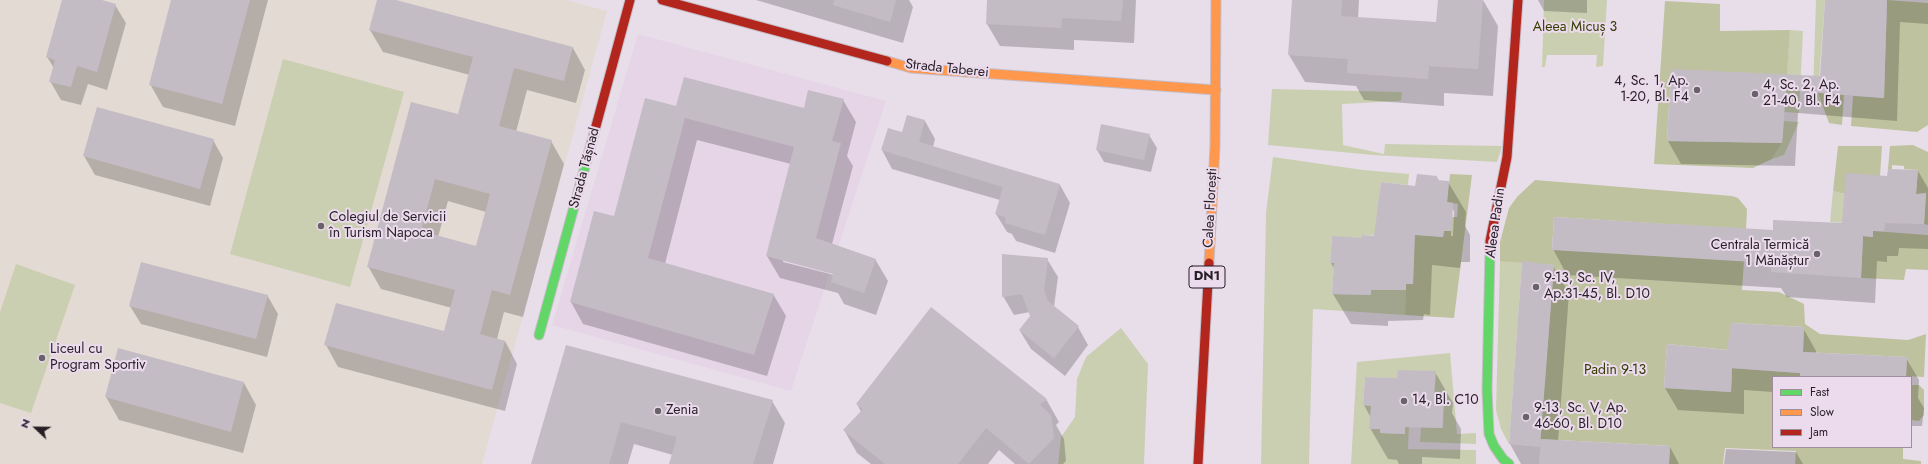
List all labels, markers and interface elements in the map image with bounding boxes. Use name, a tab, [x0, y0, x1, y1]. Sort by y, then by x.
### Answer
park label: Aleea Micuș 3	[1533, 20, 1617, 36]
street label: Strada Taberei	[904, 56, 990, 82]
place label: 4, Sc. 1, Ap. 1-20, Bl. F4	[1614, 74, 1689, 106]
place label: 4, Sc. 2, Ap. 21-40, Bl. F4	[1763, 78, 1840, 110]
marker: 4, Sc. 1, Ap. 1-20, Bl. F4	[1692, 85, 1702, 95]
marker: 4, Sc. 2, Ap. 21-40, Bl. F4	[1750, 89, 1760, 99]
street label: Strada Tășnad	[566, 126, 604, 210]
street label: Calea Florești	[1201, 168, 1221, 248]
street label: Aleea Padin	[1483, 187, 1509, 259]
place label: Colegiul de Servicii în Turism Napoca	[329, 210, 446, 242]
marker: Colegiul de Servicii în Turism Napoca	[316, 221, 326, 231]
place label: Centrala Termică 1 Mănăștur	[1711, 238, 1809, 270]
marker: Centrala Termică 1 Mănăștur	[1812, 249, 1822, 259]
road number: DN1	[1189, 266, 1225, 288]
place label: 9-13, Sc. IV, Ap.31-45, Bl. D10	[1544, 271, 1650, 304]
marker: 9-13, Sc. IV, Ap.31-45, Bl. D10	[1531, 282, 1541, 292]
place label: Liceul cu Program Sportiv	[50, 342, 146, 374]
marker: Liceul cu Program Sportiv	[37, 353, 47, 363]
park label: Padin 9-13	[1584, 363, 1646, 379]
legend	[1772, 376, 1912, 448]
text: Fast	[1810, 383, 1829, 401]
place label: 14, Bl. C10	[1412, 393, 1479, 409]
marker: 14, Bl. C10	[1399, 396, 1409, 406]
place label: 9-13, Sc. V, Ap. 46-60, Bl. D10	[1534, 401, 1627, 434]
place label: Zenia	[666, 403, 698, 419]
text: Slow	[1810, 403, 1834, 421]
marker: Zenia	[653, 406, 663, 416]
north arrow	[16, 408, 56, 448]
marker: 9-13, Sc. V, Ap. 46-60, Bl. D10	[1521, 412, 1531, 422]
text: N	[16, 416, 34, 431]
text: Jam	[1810, 423, 1828, 441]

